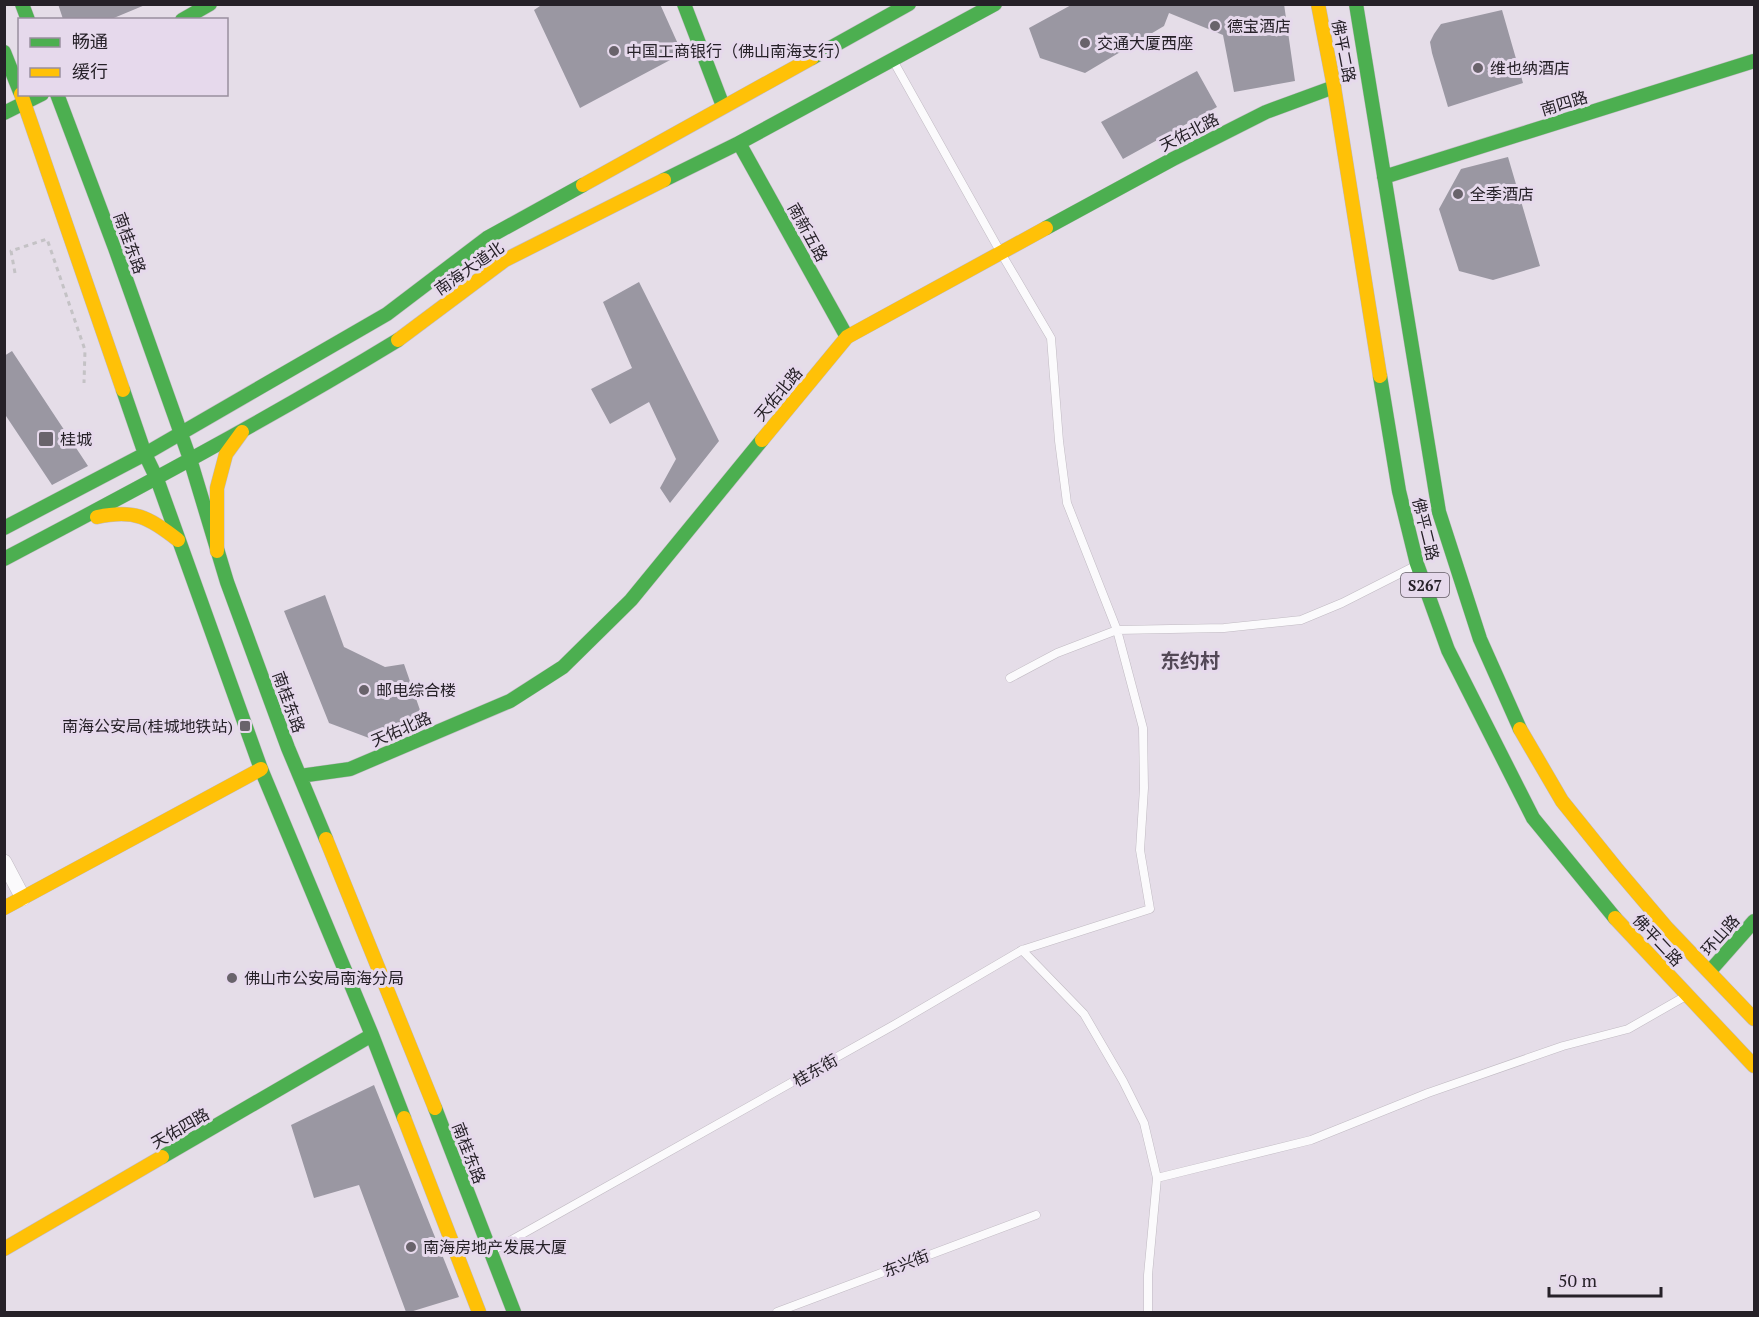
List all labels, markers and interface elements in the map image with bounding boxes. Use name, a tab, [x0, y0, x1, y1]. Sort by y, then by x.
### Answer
place label: 德宝酒店	[1227, 15, 1291, 37]
street label: 佛平二路	[1327, 17, 1361, 85]
legend	[18, 18, 228, 96]
marker: 德宝酒店	[1208, 19, 1222, 33]
text: 畅通	[72, 29, 108, 53]
place label: 交通大厦西座	[1097, 32, 1193, 54]
marker: 交通大厦西座	[1078, 36, 1092, 50]
place label: 中国工商银行（佛山南海支行）	[626, 40, 850, 62]
marker: 中国工商银行（佛山南海支行）	[607, 44, 621, 58]
place label: 维也纳酒店	[1490, 57, 1570, 79]
text: 缓行	[72, 59, 108, 83]
marker: 维也纳酒店	[1471, 61, 1485, 75]
street label: 南四路	[1538, 85, 1590, 121]
street label: 天佑北路	[1155, 108, 1223, 156]
place label: 全季酒店	[1470, 183, 1534, 205]
marker: 全季酒店	[1451, 187, 1465, 201]
street label: 南新五路	[783, 199, 833, 265]
street label: 南桂东路	[109, 209, 151, 277]
street label: 南海大道北	[430, 236, 508, 300]
street label: 天佑北路	[749, 362, 807, 426]
place label: 桂城	[60, 428, 92, 450]
marker: 桂城	[37, 430, 55, 448]
street label: 佛平二路	[1408, 495, 1444, 563]
road number: S267	[1401, 573, 1449, 597]
district label: 东约村	[1160, 647, 1220, 674]
street label: 南桂东路	[268, 668, 310, 736]
place label: 邮电综合楼	[376, 679, 456, 701]
marker: 邮电综合楼	[357, 683, 371, 697]
street label: 天佑北路	[367, 706, 435, 752]
place label: 南海公安局(桂城地铁站)	[62, 715, 233, 737]
marker: 南海公安局(桂城地铁站)	[238, 719, 252, 733]
street label: 佛平二路	[1628, 909, 1688, 971]
street label: 环山路	[1696, 910, 1744, 960]
place label: 佛山市公安局南海分局	[244, 967, 404, 989]
marker: 佛山市公安局南海分局	[225, 971, 239, 985]
street label: 桂东街	[789, 1049, 841, 1091]
street label: 天佑四路	[147, 1102, 213, 1154]
street label: 南桂东路	[447, 1119, 491, 1187]
place label: 南海房地产发展大厦	[423, 1236, 567, 1258]
marker: 南海房地产发展大厦	[404, 1240, 418, 1254]
street label: 东兴街	[880, 1244, 932, 1282]
scale bar	[1549, 1260, 1662, 1298]
text: 50 m	[1558, 1268, 1598, 1292]

